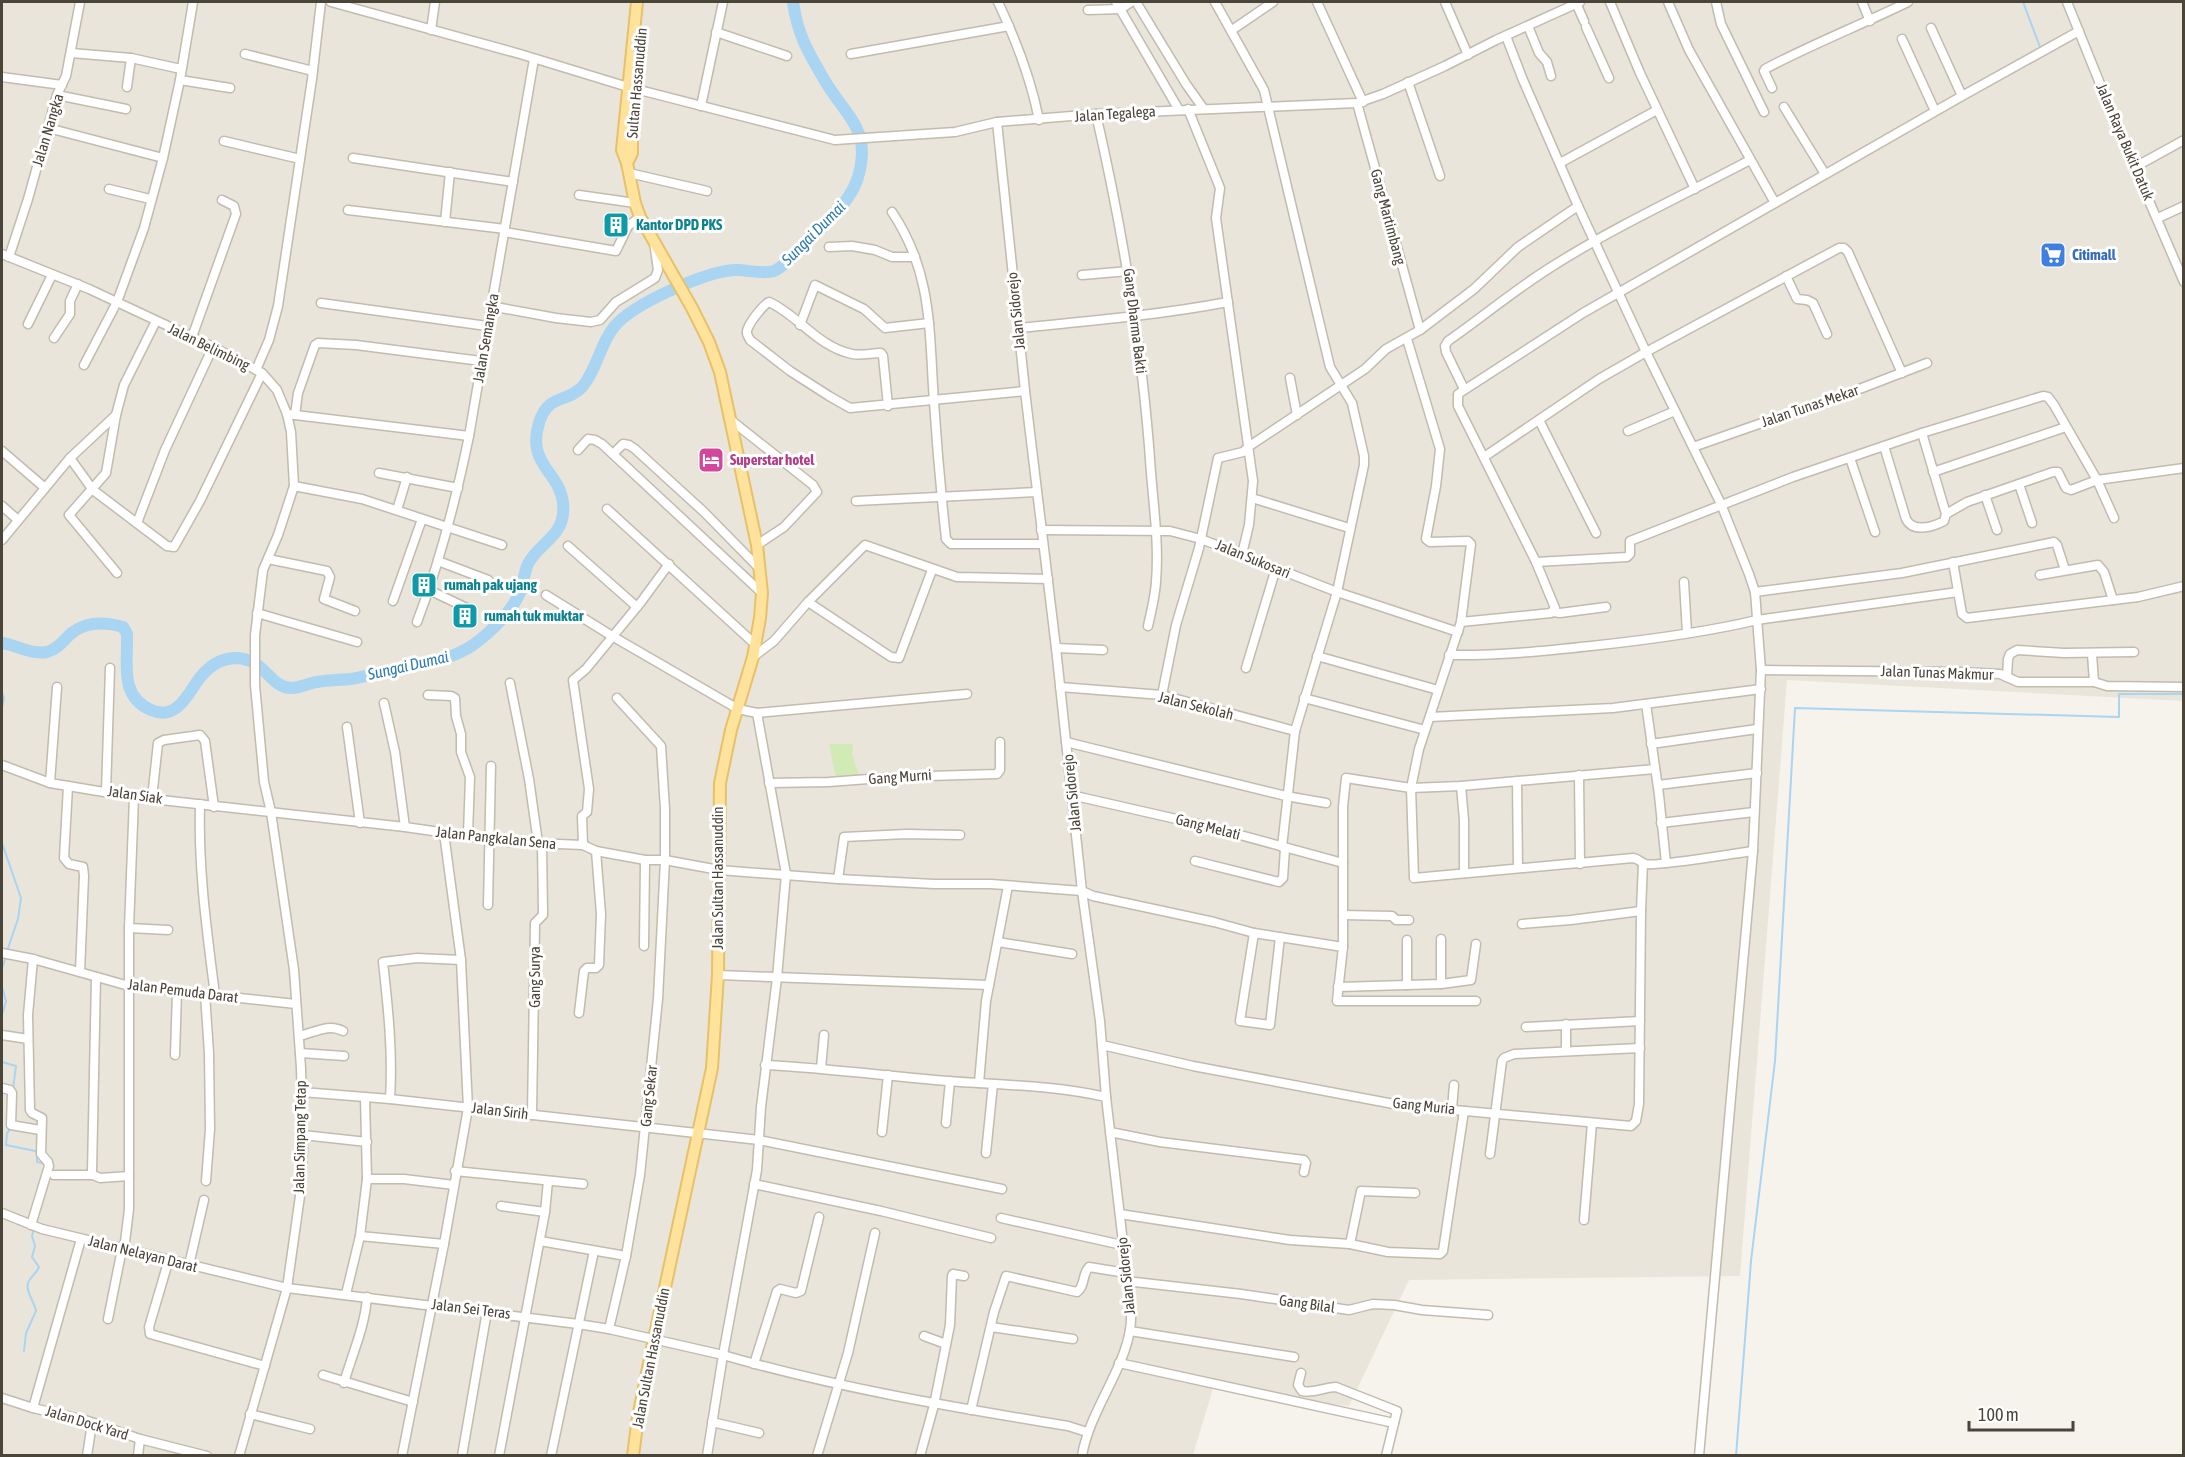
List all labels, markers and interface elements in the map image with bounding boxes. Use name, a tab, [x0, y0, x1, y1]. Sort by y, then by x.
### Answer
street label: Sultan Hassanuddin	[623, 27, 650, 139]
street label: Jalan Raya Bukit Datuk	[2093, 81, 2158, 203]
street label: Jalan Nangka	[28, 91, 67, 168]
street label: Jalan Tegalega	[1074, 102, 1156, 125]
street label: Gang Martimbang	[1368, 167, 1410, 267]
water label: Sungai Dumai	[777, 197, 849, 270]
building icon: Kantor DPD PKS	[601, 210, 631, 240]
place label: Kantor DPD PKS	[636, 216, 723, 233]
supermarket icon: Citimall	[2038, 240, 2068, 270]
place label: Citimall	[2072, 246, 2117, 263]
street label: Gang Dharma Bakti	[1121, 267, 1150, 375]
street label: Jalan Sidorejo	[1003, 272, 1028, 351]
street label: Jalan Semangka	[469, 292, 502, 384]
street label: Jalan Belimbing	[166, 320, 253, 374]
street label: Jalan Tunas Mekar	[1759, 381, 1861, 430]
hotel icon: Superstar hotel	[696, 445, 726, 475]
place label: Superstar hotel	[730, 451, 815, 468]
street label: Jalan Sukosari	[1213, 536, 1293, 581]
building icon: rumah pak ujang	[409, 570, 439, 600]
place label: rumah pak ujang	[444, 576, 537, 593]
building icon: rumah tuk muktar	[450, 601, 480, 631]
place label: rumah tuk muktar	[484, 607, 584, 624]
water label: Sungai Dumai	[365, 647, 451, 684]
street label: Jalan Tunas Makmur	[1880, 662, 1994, 683]
street label: Jalan Sekolah	[1157, 688, 1235, 723]
street label: Jalan Sidorejo	[1059, 754, 1084, 833]
street label: Gang Murni	[868, 766, 932, 787]
street label: Jalan Siak	[106, 782, 164, 807]
street label: Jalan Sultan Hassanuddin	[709, 807, 726, 949]
street label: Gang Melati	[1174, 810, 1242, 843]
street label: Jalan Pangkalan Sena	[435, 823, 557, 852]
street label: Gang Surya	[526, 946, 543, 1008]
street label: Jalan Pemuda Darat	[127, 975, 239, 1006]
street label: Gang Sekar	[637, 1064, 660, 1128]
street label: Jalan Simpang Tetap	[290, 1080, 309, 1194]
street label: Gang Muria	[1392, 1094, 1456, 1117]
street label: Jalan Sirih	[471, 1099, 529, 1122]
street label: Jalan Nelayan Darat	[87, 1232, 199, 1275]
street label: Jalan Sidorejo	[1113, 1237, 1138, 1316]
street label: Jalan Sultan Hassanuddin	[629, 1286, 672, 1430]
street label: Gang Bilal	[1278, 1291, 1336, 1316]
street label: Jalan Sei Teras	[431, 1295, 512, 1322]
scale bar	[1969, 1394, 2072, 1432]
street label: Jalan Dock Yard	[44, 1402, 131, 1443]
text: 100 m	[1978, 1404, 2019, 1425]

